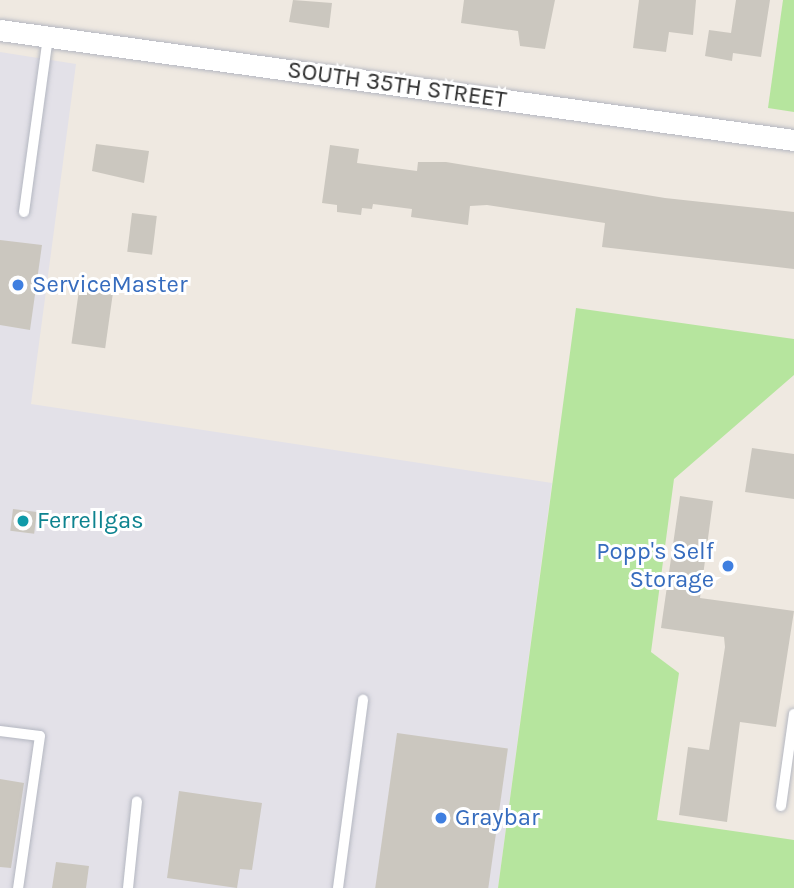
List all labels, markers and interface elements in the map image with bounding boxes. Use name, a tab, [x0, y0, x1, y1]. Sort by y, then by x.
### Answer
street label: SOUTH 35TH STREET	[286, 55, 508, 115]
place label: ServiceMaster	[32, 271, 188, 299]
marker: ServiceMaster	[10, 277, 26, 293]
place label: Ferrellgas	[37, 507, 144, 535]
marker: Ferrellgas	[15, 513, 31, 529]
place label: Popp's Self Storage	[596, 538, 714, 594]
marker: Popp's Self Storage	[720, 558, 736, 574]
place label: Graybar	[455, 804, 540, 832]
marker: Graybar	[433, 810, 449, 826]

